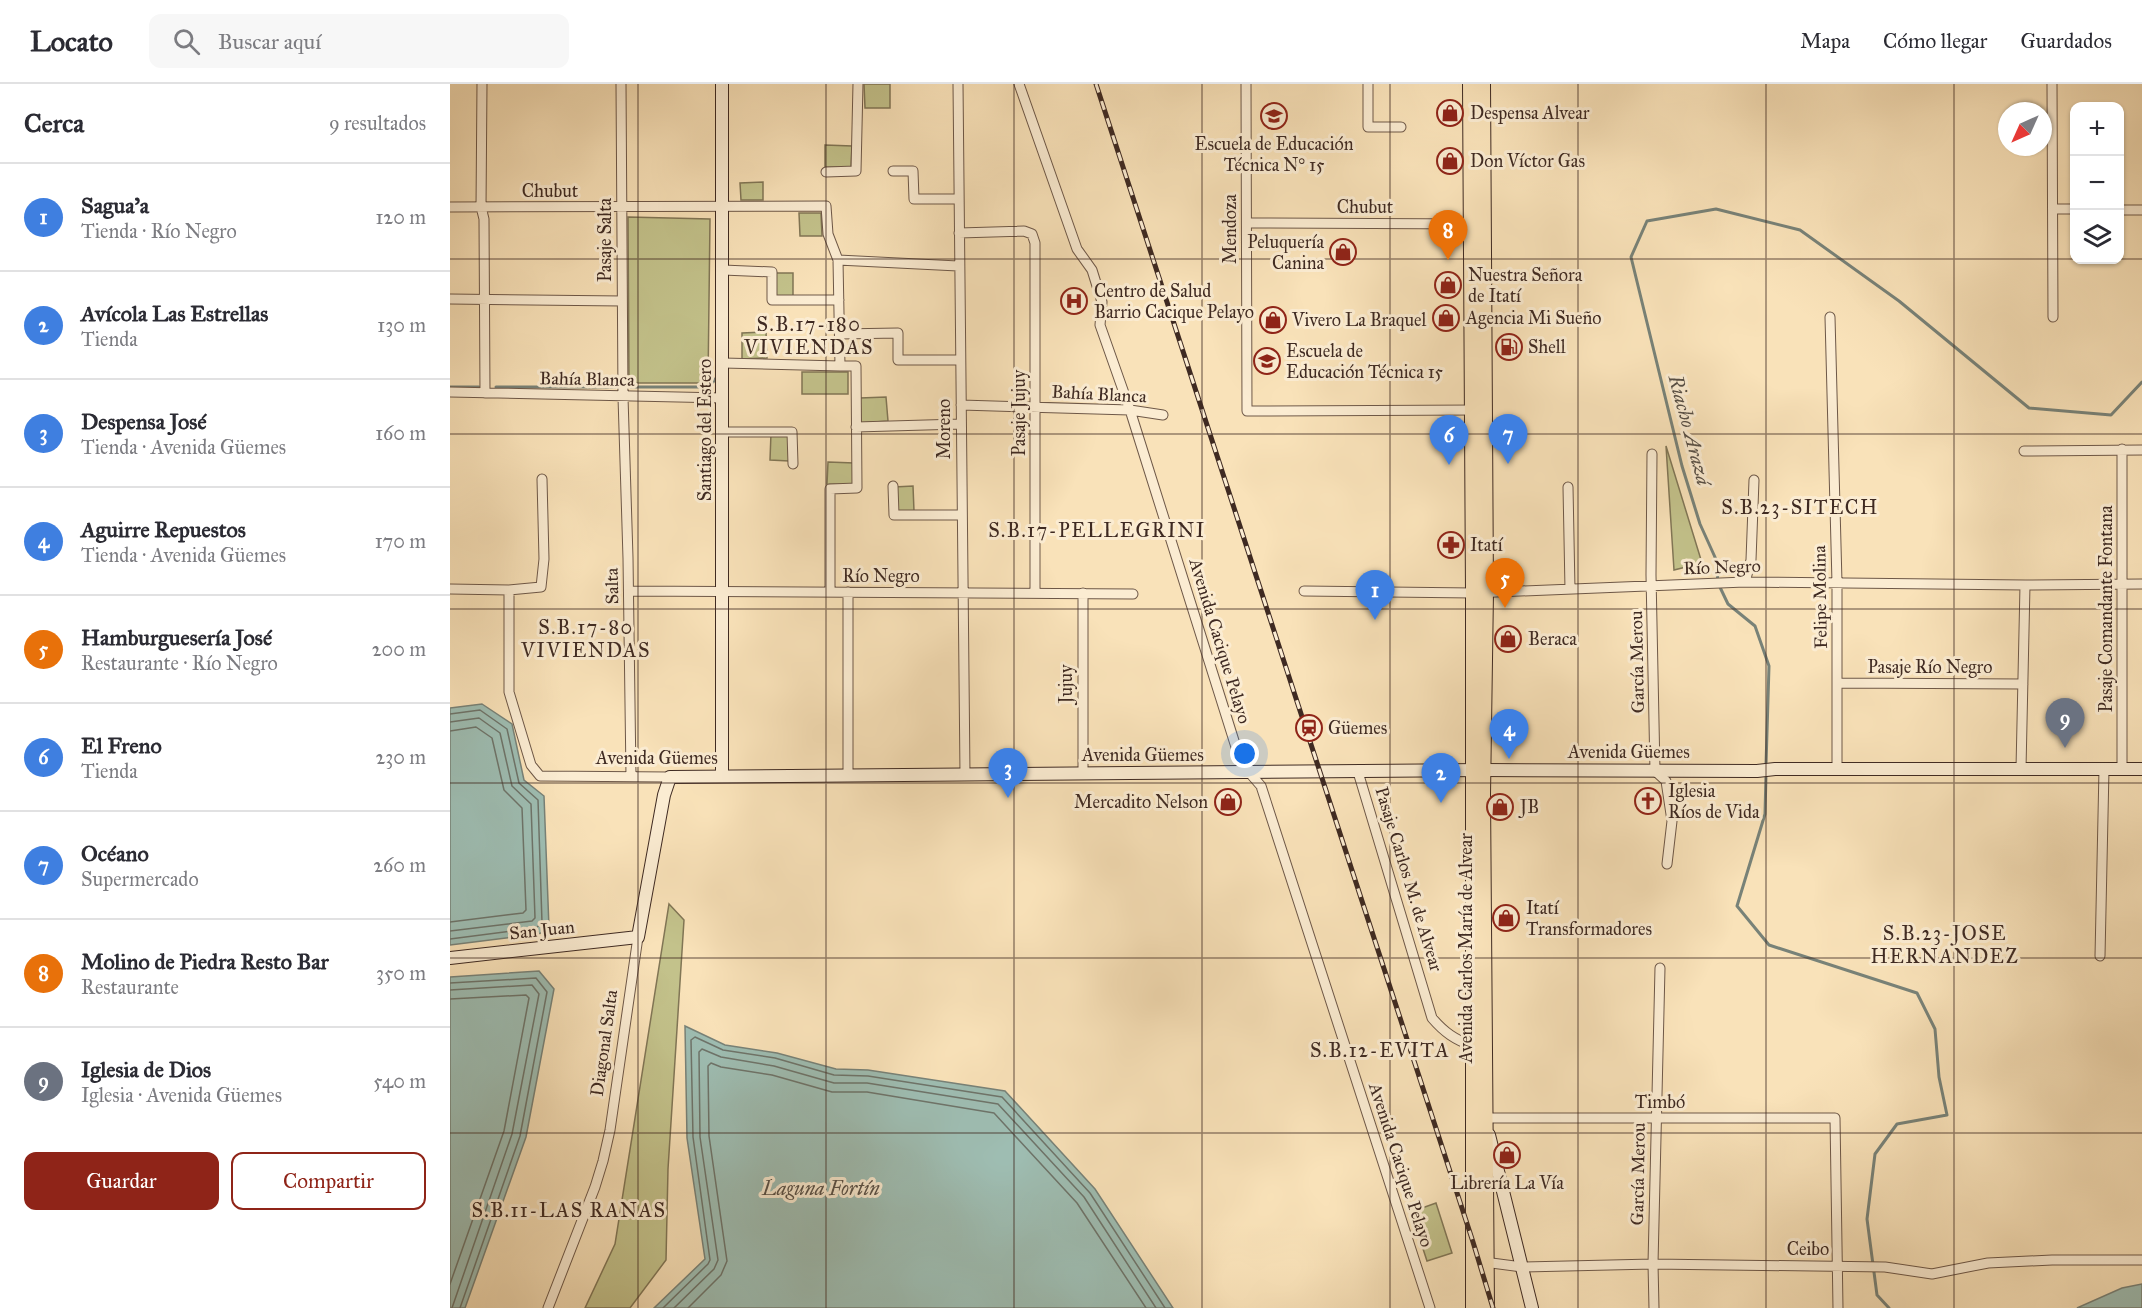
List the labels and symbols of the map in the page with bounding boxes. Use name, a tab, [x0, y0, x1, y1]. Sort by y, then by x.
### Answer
shop icon: Despensa Alvear	[1435, 98, 1465, 128]
school or university icon: Escuela de Educación Técnica N° 15	[1259, 101, 1289, 131]
place label: Despensa Alvear	[1470, 102, 1590, 124]
north arrow	[1998, 102, 2052, 156]
place label: Escuela de Educación Técnica N° 15	[1194, 133, 1354, 176]
shop icon: Don Víctor Gas	[1435, 146, 1465, 176]
place label: Don Víctor Gas	[1470, 150, 1585, 172]
street label: Chubut	[522, 180, 579, 202]
street label: Mendoza	[1219, 194, 1241, 264]
street label: Chubut	[1337, 196, 1394, 218]
street label: Pasaje Salta	[594, 197, 616, 282]
pin: 8	[1428, 210, 1468, 260]
place label: Peluquería Canina	[1247, 231, 1324, 274]
shop icon: Peluquería Canina	[1328, 237, 1358, 267]
place label: Nuestra Señora de Itatí	[1468, 264, 1583, 307]
shop icon: Nuestra Señora de Itatí	[1433, 270, 1463, 300]
place label: Centro de Salud Barrio Cacique Pelayo	[1094, 280, 1254, 324]
hospital icon: Centro de Salud Barrio Cacique Pelayo	[1059, 286, 1089, 316]
shop icon: Agencia Mi Sueño	[1431, 303, 1461, 333]
shop icon: Vivero La Braquel	[1258, 305, 1288, 335]
place label: Agencia Mi Sueño	[1465, 307, 1602, 330]
place label: Vivero La Braquel	[1291, 309, 1427, 332]
district label: S.B.17-180 VIVIENDAS	[743, 312, 874, 359]
fuel station icon: Shell	[1494, 332, 1524, 362]
place label: Shell	[1528, 336, 1566, 358]
place label: Escuela de Educación Técnica 15	[1286, 340, 1444, 383]
school or university icon: Escuela de Educación Técnica 15	[1252, 346, 1282, 376]
street label: Santiago del Estero	[694, 359, 717, 501]
street label: Bahía Blanca	[539, 367, 635, 391]
street label: Pasaje Jujuy	[1008, 369, 1031, 456]
water label: Riacho Arazá	[1663, 371, 1717, 490]
street label: Bahía Blanca	[1051, 381, 1148, 407]
street label: Moreno	[933, 399, 955, 459]
pin: 7	[1488, 414, 1528, 464]
pin: 6	[1430, 416, 1468, 465]
district label: S.B.23-SITECH	[1721, 495, 1879, 519]
street label: Pasaje Comandante Fontana	[2095, 505, 2117, 712]
district label: S.B.17-PELLEGRINI	[988, 518, 1206, 542]
pharmacy icon: Itatí	[1436, 530, 1466, 560]
place label: Itatí	[1470, 534, 1504, 556]
street label: Felipe Molina	[1808, 545, 1832, 649]
street label: Avenida Cacique Pelayo	[1183, 555, 1256, 726]
street label: Río Negro	[1683, 555, 1761, 580]
pin: 5	[1486, 558, 1524, 608]
street label: Río Negro	[842, 565, 920, 588]
street label: Salta	[601, 567, 623, 605]
pin: 1	[1356, 570, 1394, 620]
street label: García Merou	[1625, 610, 1649, 714]
district label: S.B.17-80 VIVIENDAS	[520, 615, 651, 662]
shop icon: Beraca	[1493, 624, 1523, 654]
place label: Beraca	[1528, 628, 1577, 650]
street label: Pasaje Río Negro	[1868, 656, 1992, 679]
street label: Jujuy	[1055, 664, 1078, 705]
pin: 9	[2046, 698, 2084, 748]
pin: 4	[1490, 710, 1528, 759]
station icon: Güemes	[1294, 713, 1324, 743]
place label: Güemes	[1328, 717, 1387, 739]
your location	[1230, 739, 1259, 768]
street label: Avenida Güemes	[1567, 741, 1690, 763]
street label: Avenida Güemes	[1081, 744, 1204, 766]
street label: Avenida Güemes	[595, 747, 718, 769]
pin: 3	[988, 748, 1028, 798]
pin: 2	[1422, 754, 1460, 803]
place label: Iglesia Ríos de Vida	[1668, 780, 1760, 823]
street label: Pasaje Carlos M. de Alvear	[1370, 784, 1448, 974]
church icon: Iglesia Ríos de Vida	[1633, 786, 1663, 816]
shop icon: Mercadito Nelson	[1213, 787, 1243, 817]
place label: Mercadito Nelson	[1074, 791, 1208, 813]
shop icon: JB	[1485, 792, 1515, 822]
place label: JB	[1518, 796, 1539, 819]
street label: Avenida Carlos María de Alvear	[1455, 833, 1477, 1064]
place label: Itatí Transformadores	[1526, 897, 1652, 940]
shop icon: Itatí Transformadores	[1491, 903, 1521, 933]
street label: San Juan	[508, 916, 576, 945]
district label: S.B.23-JOSE HERNANDEZ	[1871, 921, 2019, 968]
street label: Diagonal Salta	[586, 988, 623, 1098]
district label: S.B.12-EVITA	[1310, 1038, 1450, 1062]
street label: Avenida Cacique Pelayo	[1363, 1079, 1438, 1250]
street label: Timbó	[1635, 1091, 1685, 1113]
street label: García Merou	[1626, 1122, 1650, 1226]
shop icon: Librería La Vía	[1492, 1140, 1522, 1170]
place label: Librería La Vía	[1450, 1172, 1564, 1194]
water label: Laguna Fortín	[761, 1176, 880, 1200]
district label: S.B.11-LAS RANAS	[472, 1198, 666, 1222]
street label: Ceibo	[1787, 1238, 1829, 1260]

